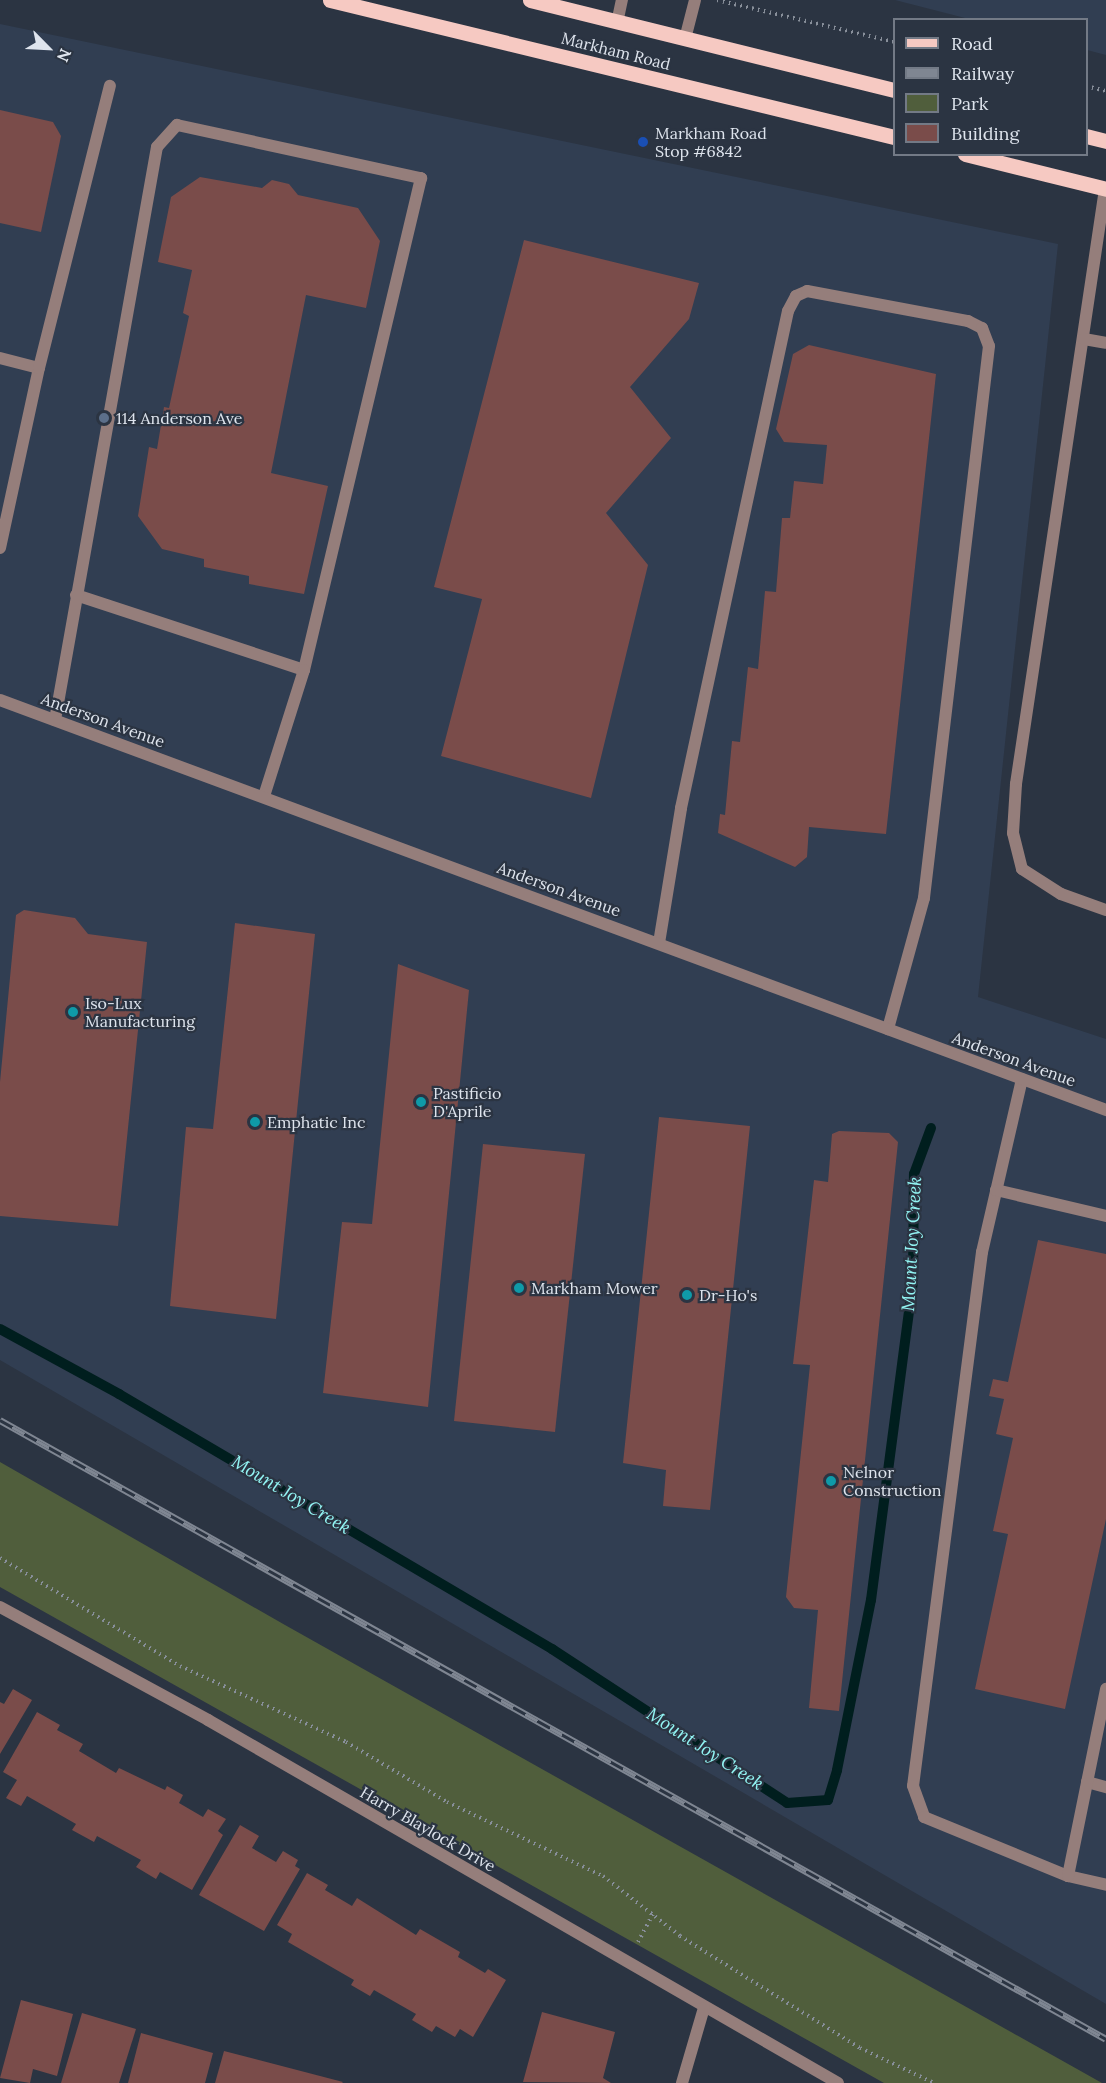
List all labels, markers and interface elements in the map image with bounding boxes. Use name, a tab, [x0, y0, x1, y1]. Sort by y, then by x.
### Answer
north arrow	[18, 18, 78, 78]
legend	[893, 18, 1088, 156]
street label: Markham Road	[559, 28, 673, 74]
text: Road	[951, 32, 993, 55]
text: N	[53, 46, 76, 65]
text: Railway	[951, 62, 1014, 85]
text: Park	[951, 92, 988, 115]
text: Building	[951, 122, 1019, 145]
place label: Markham Road Stop #6842	[655, 123, 767, 161]
marker: Markham Road Stop #6842	[636, 135, 650, 149]
place label: 114 Anderson Ave	[116, 408, 242, 428]
marker: 114 Anderson Ave	[97, 411, 111, 425]
street label: Anderson Avenue	[39, 689, 167, 751]
street label: Anderson Avenue	[495, 858, 623, 920]
place label: Iso-Lux Manufacturing	[85, 993, 195, 1031]
marker: Iso-Lux Manufacturing	[66, 1005, 80, 1019]
street label: Anderson Avenue	[950, 1028, 1078, 1090]
place label: Pastificio D'Aprile	[433, 1083, 501, 1121]
marker: Pastificio D'Aprile	[414, 1095, 428, 1109]
place label: Emphatic Inc	[267, 1112, 365, 1132]
marker: Emphatic Inc	[248, 1115, 262, 1129]
water label: Mount Joy Creek	[898, 1176, 926, 1312]
place label: Markham Mower	[531, 1278, 658, 1298]
marker: Markham Mower	[512, 1281, 526, 1295]
place label: Dr-Ho's	[699, 1285, 757, 1305]
marker: Dr-Ho's	[680, 1288, 694, 1302]
water label: Mount Joy Creek	[227, 1451, 355, 1539]
place label: Nelnor Construction	[843, 1462, 942, 1500]
marker: Nelnor Construction	[824, 1474, 838, 1488]
water label: Mount Joy Creek	[642, 1703, 768, 1795]
street label: Harry Blaylock Drive	[357, 1782, 499, 1876]

